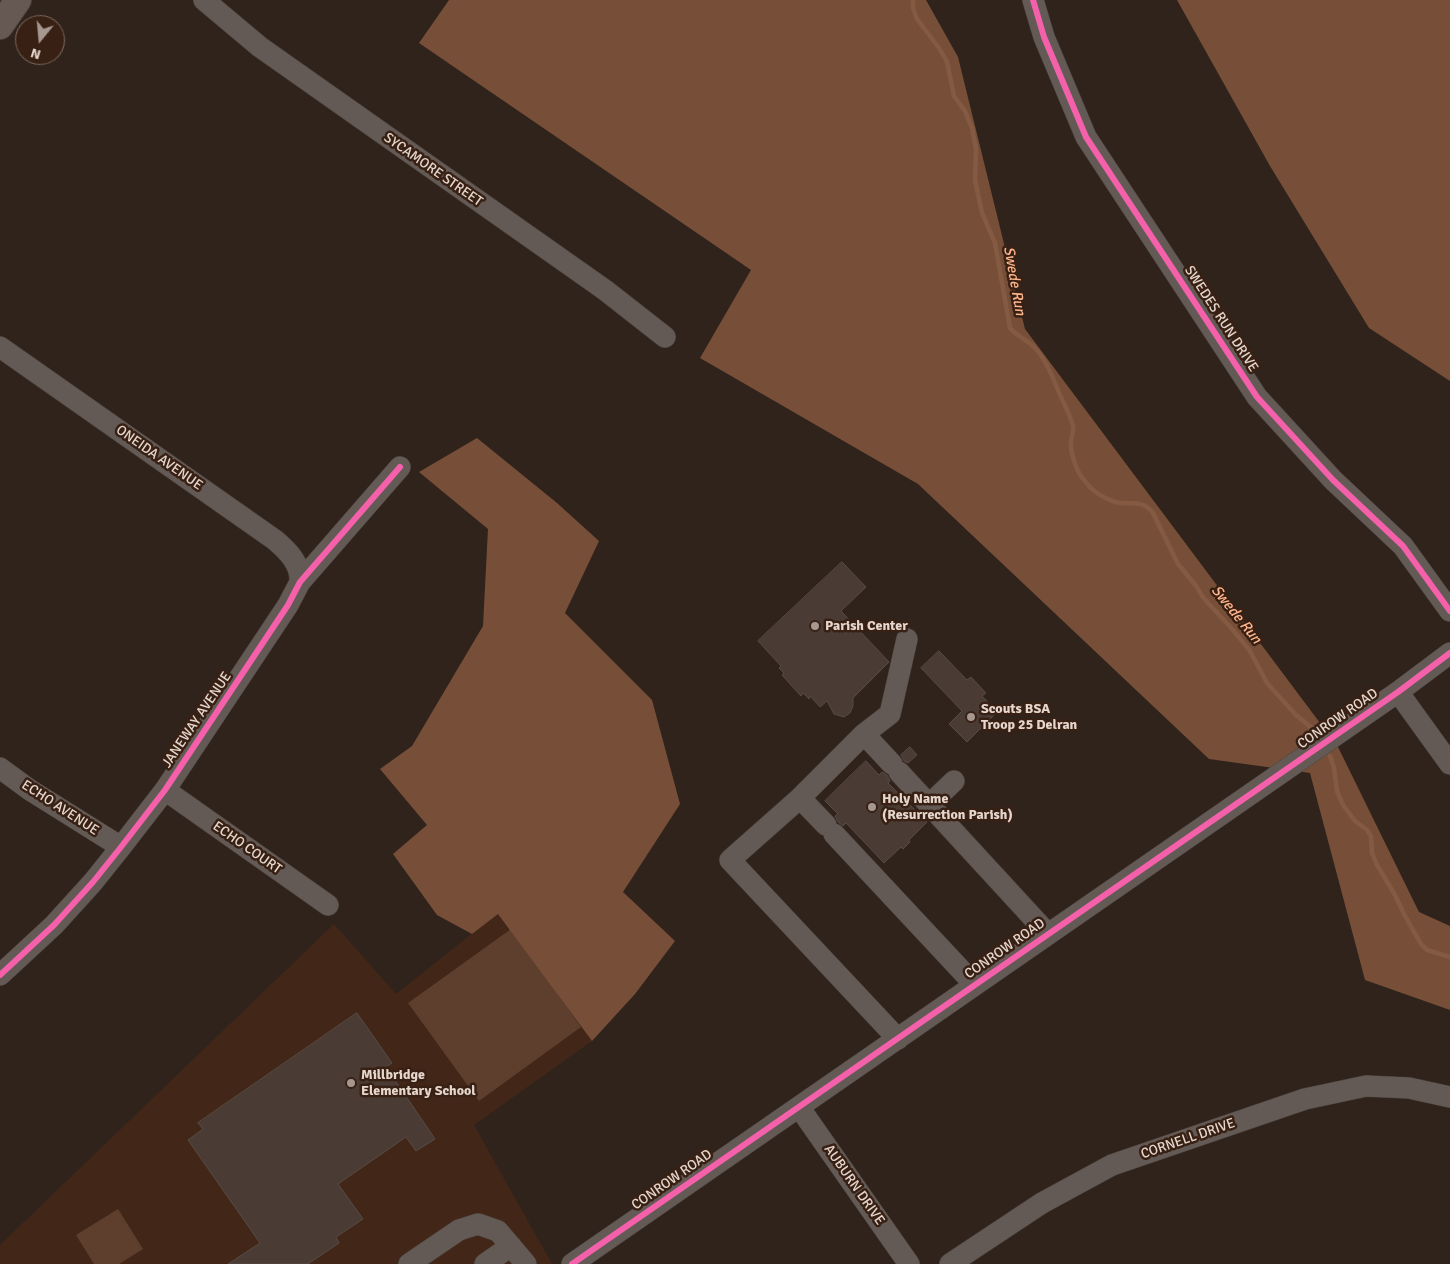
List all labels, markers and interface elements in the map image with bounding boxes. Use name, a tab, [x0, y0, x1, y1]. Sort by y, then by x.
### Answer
north arrow	[15, 15, 65, 65]
text: N	[29, 44, 43, 63]
street label: SYCAMORE STREET	[380, 130, 486, 210]
water label: Swede Run	[999, 245, 1029, 317]
street label: SWEDES RUN DRIVE	[1180, 263, 1262, 375]
street label: ONEIDA AVENUE	[112, 422, 206, 494]
water label: Swede Run	[1207, 582, 1265, 648]
place label: Parish Center	[825, 618, 908, 634]
marker: Parish Center	[809, 620, 821, 632]
street label: JANEWAY AVENUE	[159, 669, 235, 771]
street label: CONROW ROAD	[1295, 685, 1381, 753]
place label: Scouts BSA Troop 25 Delran	[981, 701, 1077, 734]
marker: Scouts BSA Troop 25 Delran	[965, 711, 977, 723]
street label: ECHO AVENUE	[18, 777, 102, 839]
place label: Holy Name (Resurrection Parish)	[882, 791, 1013, 824]
marker: Holy Name (Resurrection Parish)	[866, 801, 878, 813]
street label: ECHO COURT	[209, 818, 285, 878]
street label: CONROW ROAD	[962, 915, 1048, 983]
place label: Millbridge Elementary School	[361, 1067, 476, 1100]
marker: Millbridge Elementary School	[345, 1077, 357, 1089]
street label: CORNELL DRIVE	[1139, 1115, 1237, 1163]
street label: AUBURN DRIVE	[820, 1142, 888, 1228]
street label: CONROW ROAD	[629, 1146, 715, 1214]

